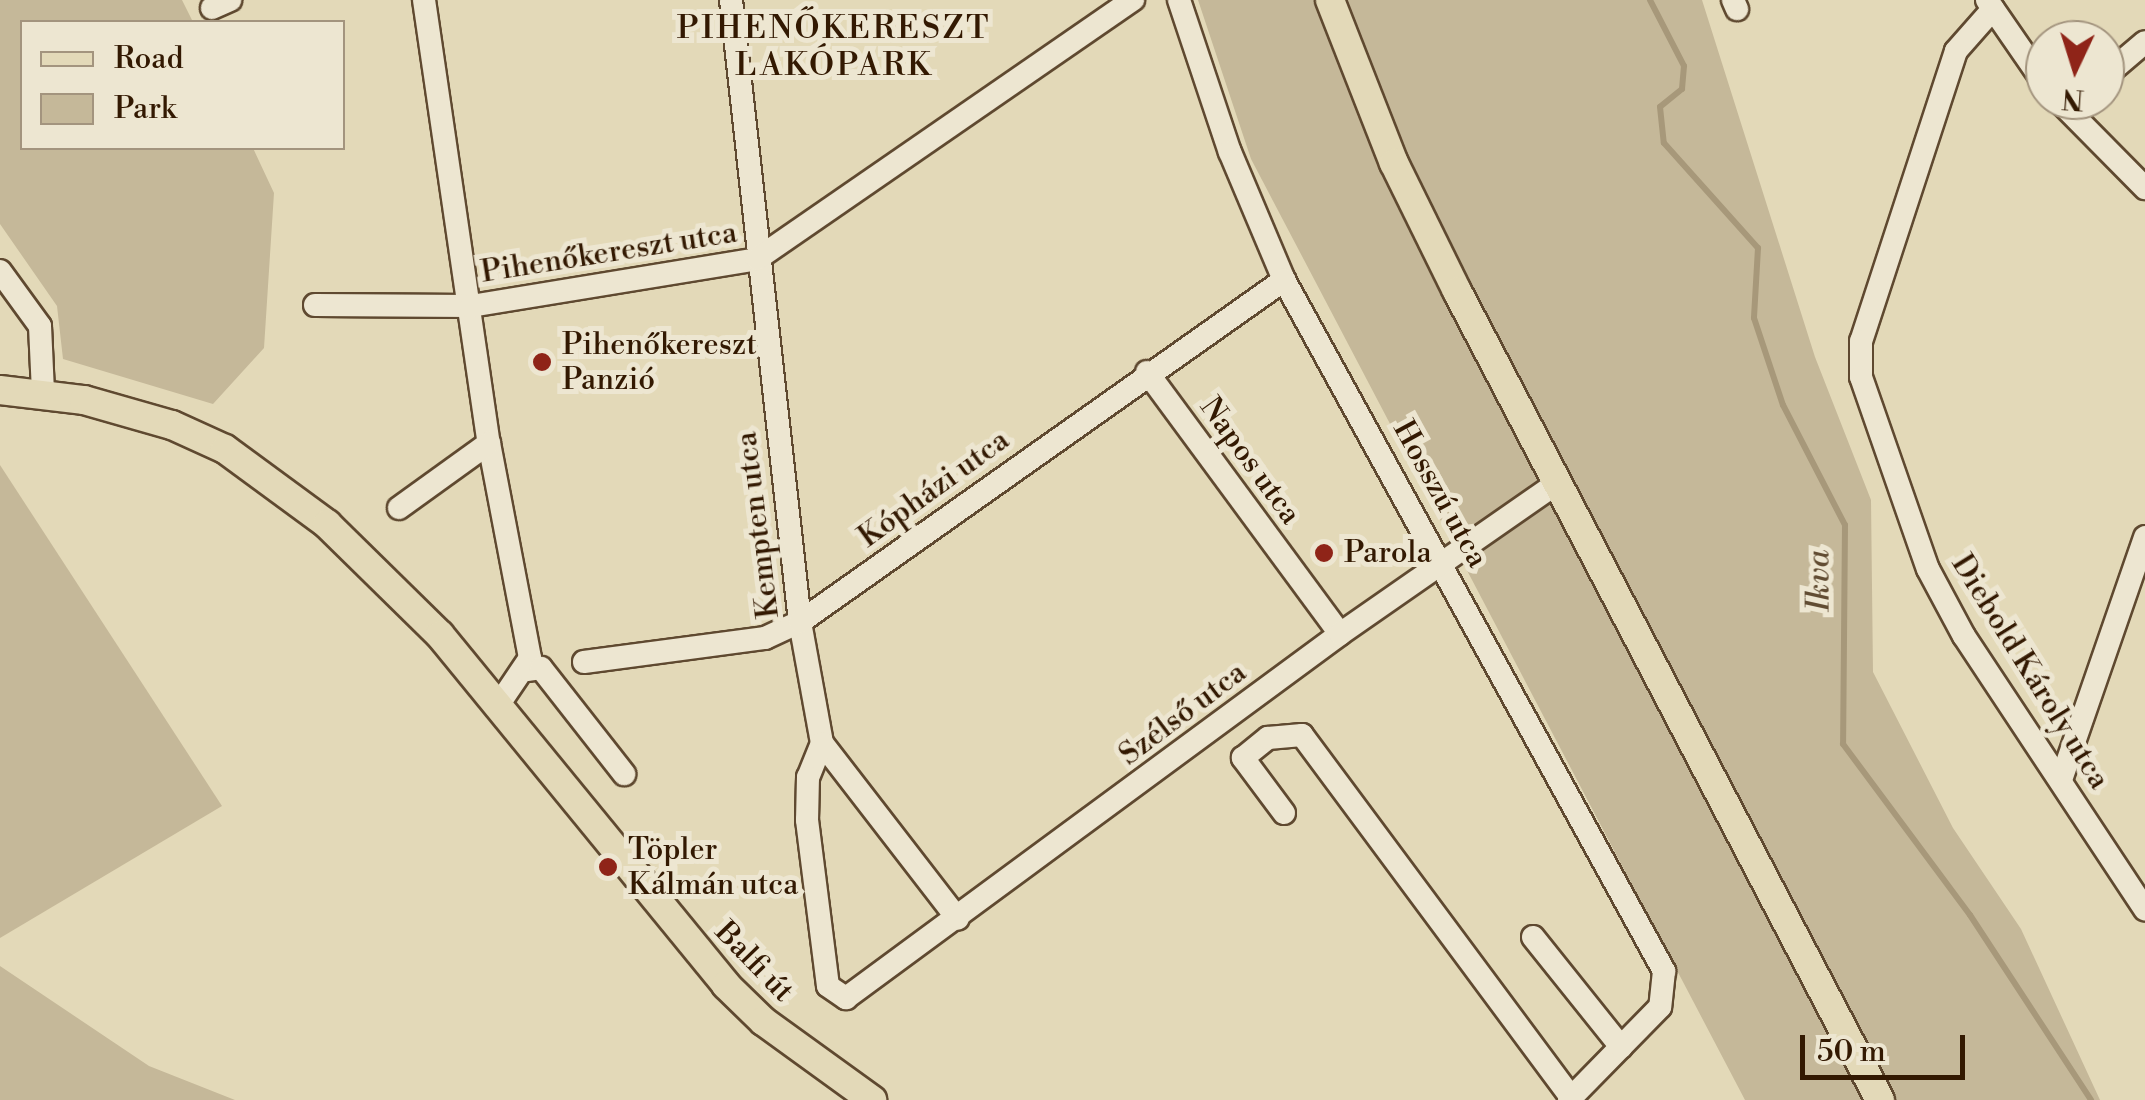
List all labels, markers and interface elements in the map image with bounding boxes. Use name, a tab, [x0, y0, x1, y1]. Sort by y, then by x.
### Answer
district label: PIHENŐKERESZT LAKÓPARK	[677, 10, 991, 85]
legend	[20, 20, 345, 150]
north arrow	[2025, 20, 2125, 120]
text: Road	[114, 40, 184, 78]
text: N	[2061, 80, 2085, 117]
text: Park	[114, 90, 176, 128]
street label: Pihenőkereszt utca	[478, 215, 740, 291]
place label: Pihenőkereszt Panzió	[562, 327, 757, 398]
marker: Pihenőkereszt Panzió	[531, 351, 553, 373]
street label: Napos utca	[1192, 390, 1308, 532]
street label: Hosszú utca	[1385, 414, 1495, 574]
street label: Kópházi utca	[852, 422, 1016, 556]
street label: Kempten utca	[729, 430, 787, 620]
place label: Parola	[1344, 535, 1432, 571]
marker: Parola	[1313, 542, 1335, 564]
street label: Diebold Károly utca	[1943, 548, 2117, 796]
water label: Ikva	[1800, 550, 1838, 612]
street label: Szélső utca	[1112, 655, 1254, 773]
place label: Töpler Kálmán utca	[628, 832, 798, 902]
marker: Töpler Kálmán utca	[597, 856, 619, 878]
street label: Balfi út	[707, 914, 801, 1010]
scale bar	[1805, 1015, 1970, 1077]
text: 50 m	[1817, 1033, 1886, 1071]

